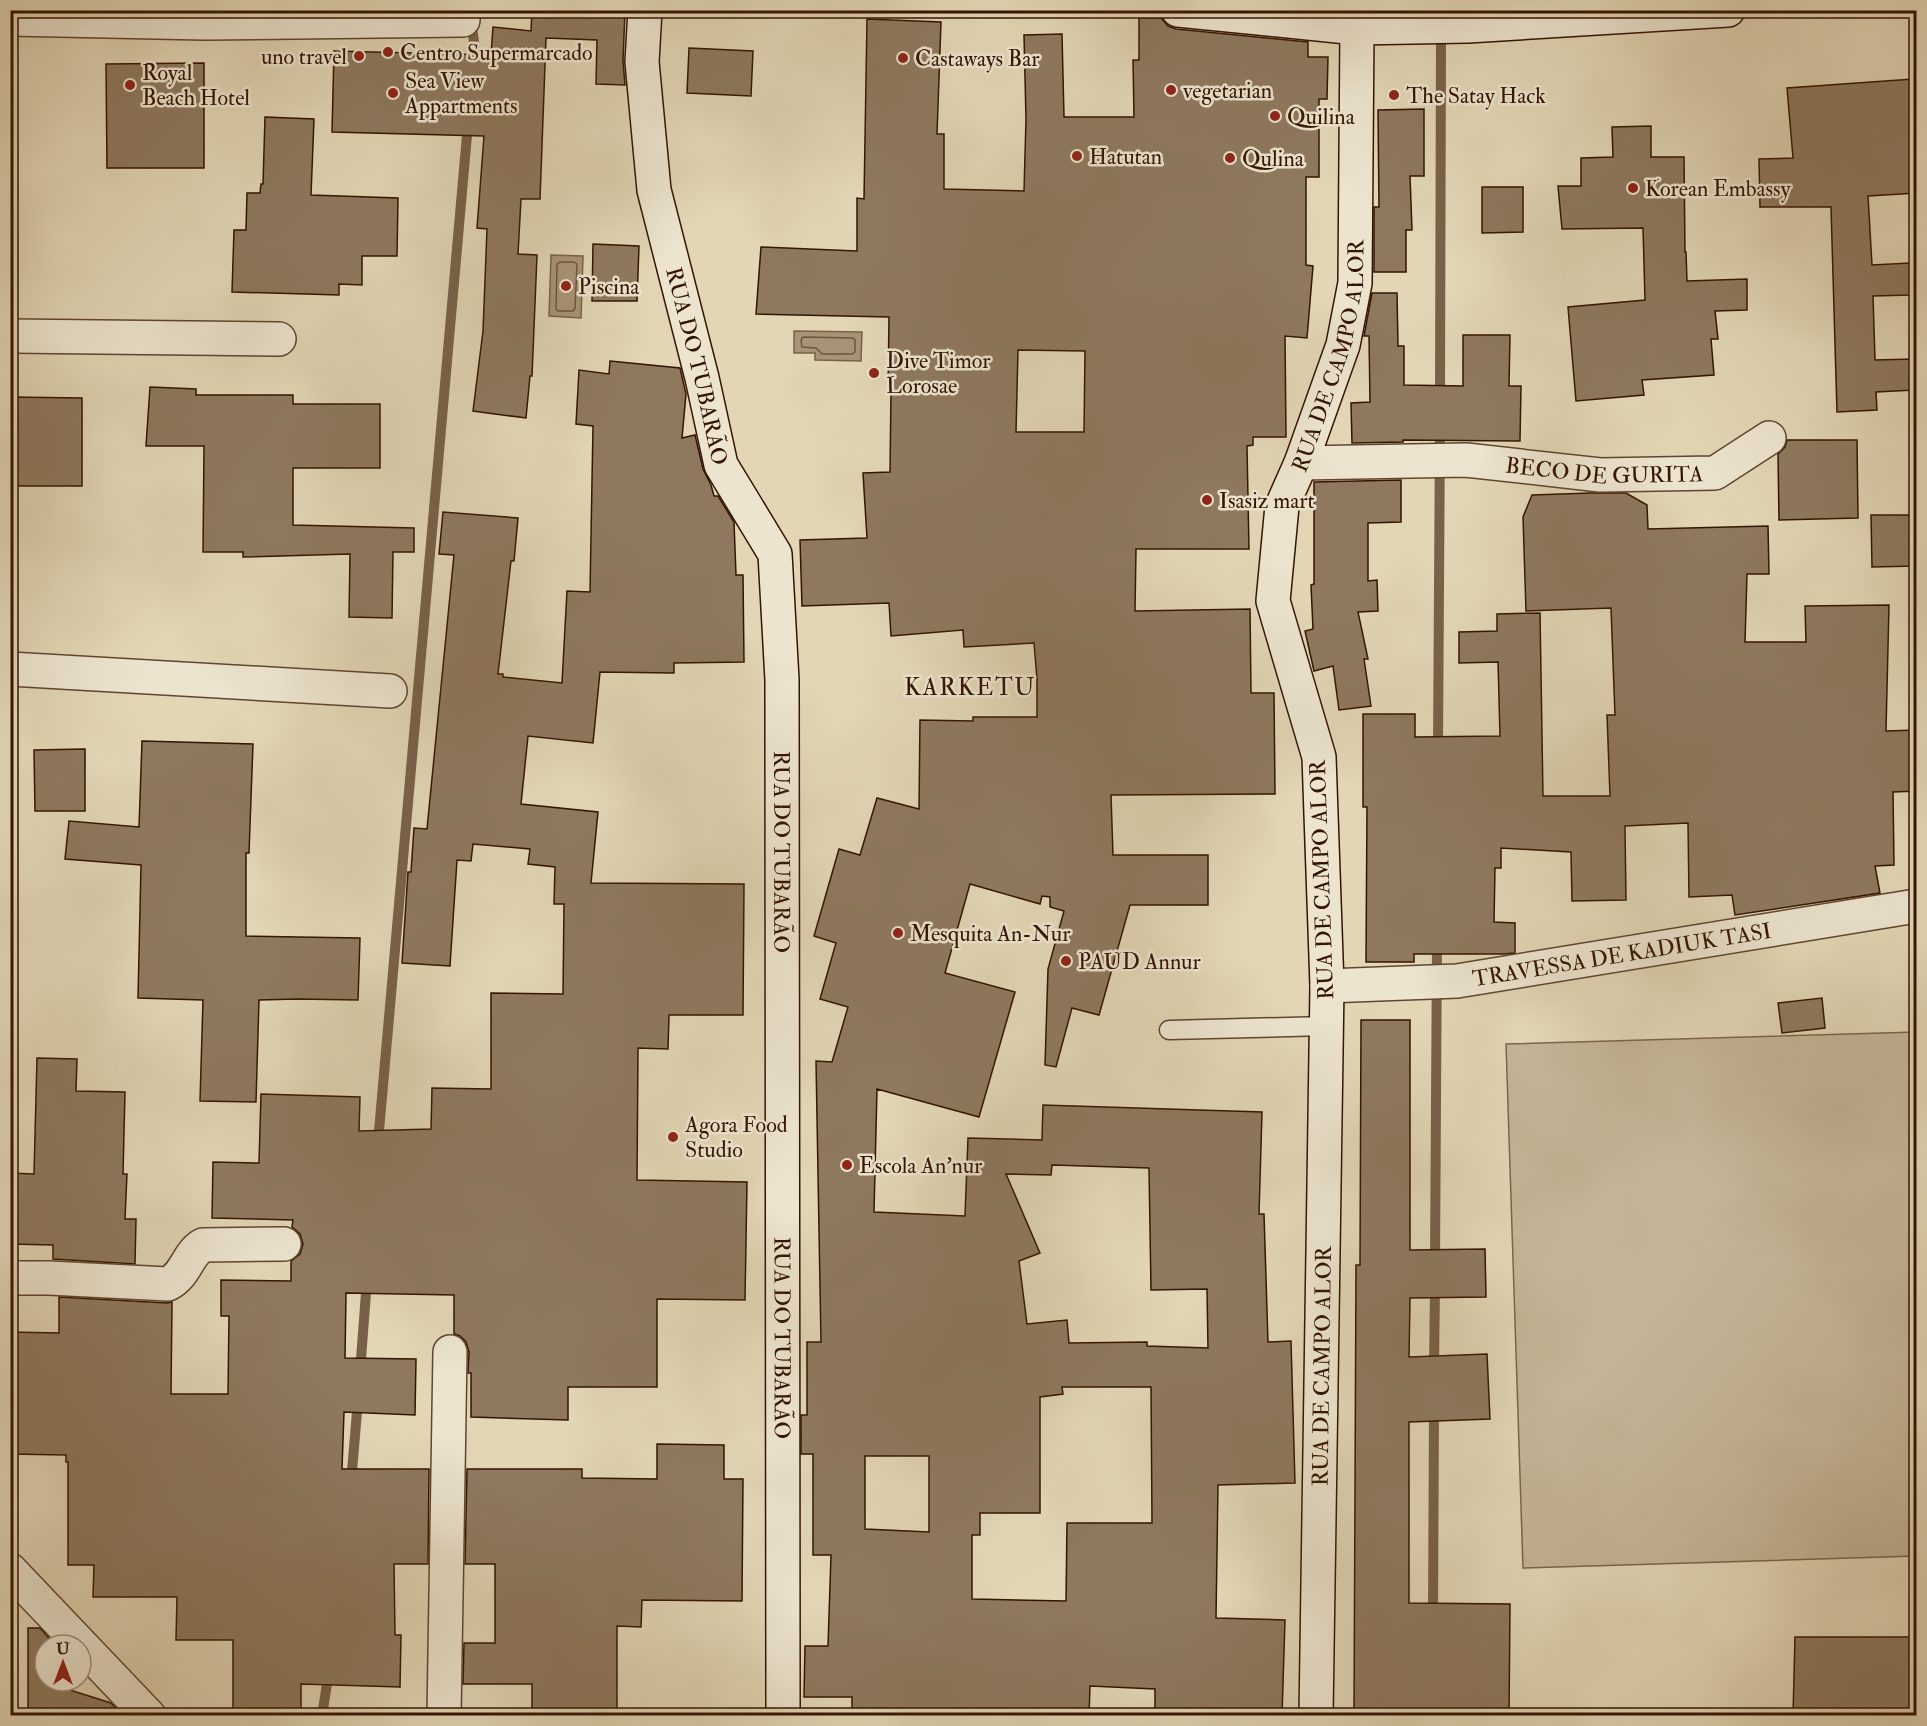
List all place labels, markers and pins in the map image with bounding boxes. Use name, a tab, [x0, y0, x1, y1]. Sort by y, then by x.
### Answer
place label: Centro Supermarcado	[400, 39, 593, 68]
place label: uno travel	[261, 43, 347, 71]
marker: Centro Supermarcado	[381, 45, 395, 59]
place label: Castaways Bar	[915, 45, 1040, 73]
marker: uno travel	[352, 49, 366, 63]
marker: Castaways Bar	[896, 51, 910, 65]
place label: Royal Beach Hotel	[142, 59, 250, 112]
place label: Sea View Appartments	[404, 67, 518, 121]
place label: vegetarian	[1182, 77, 1272, 105]
marker: Royal Beach Hotel	[123, 78, 137, 92]
place label: The Satay Hack	[1406, 82, 1546, 110]
marker: vegetarian	[1164, 83, 1178, 97]
marker: Sea View Appartments	[386, 86, 400, 100]
marker: The Satay Hack	[1387, 88, 1401, 102]
place label: Quilina	[1287, 103, 1356, 131]
marker: Quilina	[1268, 109, 1282, 123]
place label: Hatutan	[1089, 143, 1162, 171]
place label: Qulina	[1242, 145, 1305, 173]
marker: Hatutan	[1070, 149, 1084, 163]
marker: Qulina	[1223, 151, 1237, 165]
place label: Korean Embassy	[1645, 175, 1791, 203]
marker: Korean Embassy	[1626, 181, 1640, 195]
place label: Piscina	[578, 273, 640, 301]
marker: Piscina	[559, 279, 573, 293]
place label: Dive Timor Lorosae	[886, 347, 991, 400]
marker: Dive Timor Lorosae	[867, 366, 881, 380]
place label: Isasiz mart	[1219, 487, 1315, 515]
marker: Isasiz mart	[1200, 493, 1214, 507]
place label: Mesquita An-Nur	[910, 920, 1071, 948]
marker: Mesquita An-Nur	[891, 926, 905, 940]
place label: PAUD Annur	[1078, 948, 1201, 976]
marker: PAUD Annur	[1059, 954, 1073, 968]
place label: Agora Food Studio	[684, 1111, 788, 1164]
marker: Agora Food Studio	[666, 1130, 680, 1144]
place label: Escola An'nur	[859, 1152, 983, 1180]
marker: Escola An'nur	[840, 1158, 854, 1172]

